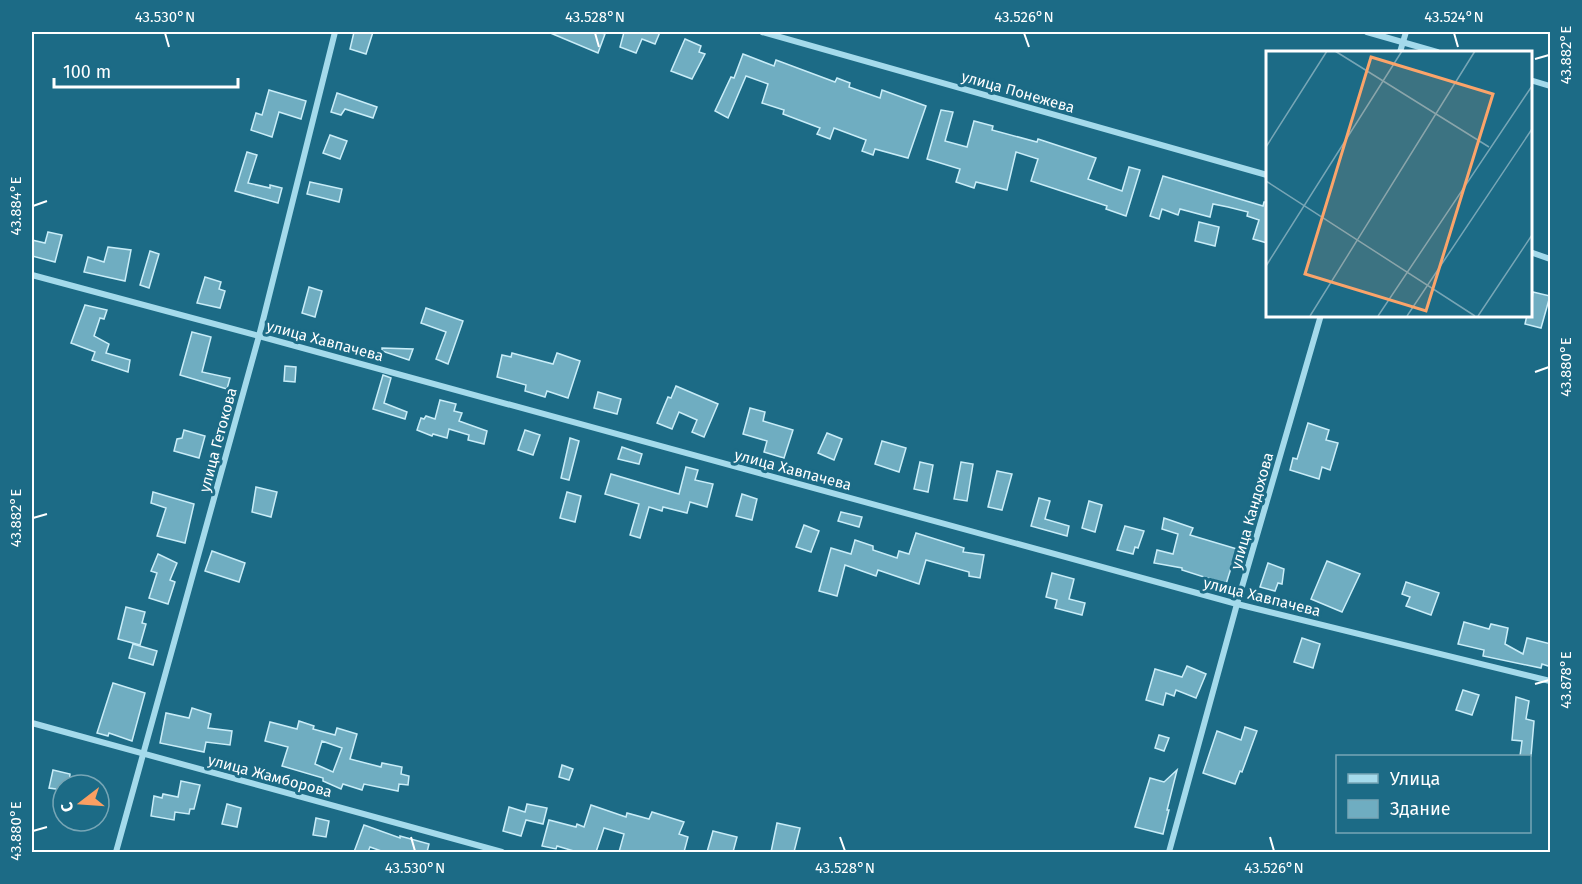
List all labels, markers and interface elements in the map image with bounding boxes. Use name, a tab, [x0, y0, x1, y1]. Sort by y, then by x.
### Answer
text: 43.530°N	[135, 8, 195, 26]
text: 43.528°N	[565, 8, 625, 26]
text: 43.526°N	[994, 8, 1054, 26]
text: 43.524°N	[1424, 8, 1484, 26]
text: 43.882°E	[1557, 26, 1575, 84]
scale bar	[54, 51, 238, 89]
inset map	[1266, 51, 1531, 316]
text: 100 m	[63, 61, 111, 83]
street label: улица Понежева	[959, 67, 1077, 117]
text: 43.884°E	[7, 176, 25, 236]
street label: улица Хавпачева	[265, 317, 385, 365]
text: 43.880°E	[1557, 337, 1575, 397]
street label: улица Гетокова	[195, 386, 241, 494]
street label: улица Хавпачева	[733, 446, 853, 494]
street label: улица Кандохова	[1227, 450, 1277, 572]
text: 43.882°E	[7, 489, 25, 547]
street label: улица Хавпачева	[1201, 574, 1323, 620]
text: 43.878°E	[1557, 651, 1575, 709]
street label: улица Жамборова	[206, 751, 334, 801]
legend	[1336, 755, 1531, 833]
text: Улица	[1390, 768, 1440, 790]
north arrow	[51, 773, 111, 833]
text: Здание	[1390, 798, 1451, 820]
text: С	[56, 799, 78, 814]
text: 43.880°E	[7, 801, 25, 861]
text: 43.530°N	[385, 859, 445, 877]
text: 43.528°N	[815, 859, 875, 877]
text: 43.526°N	[1244, 859, 1304, 877]

